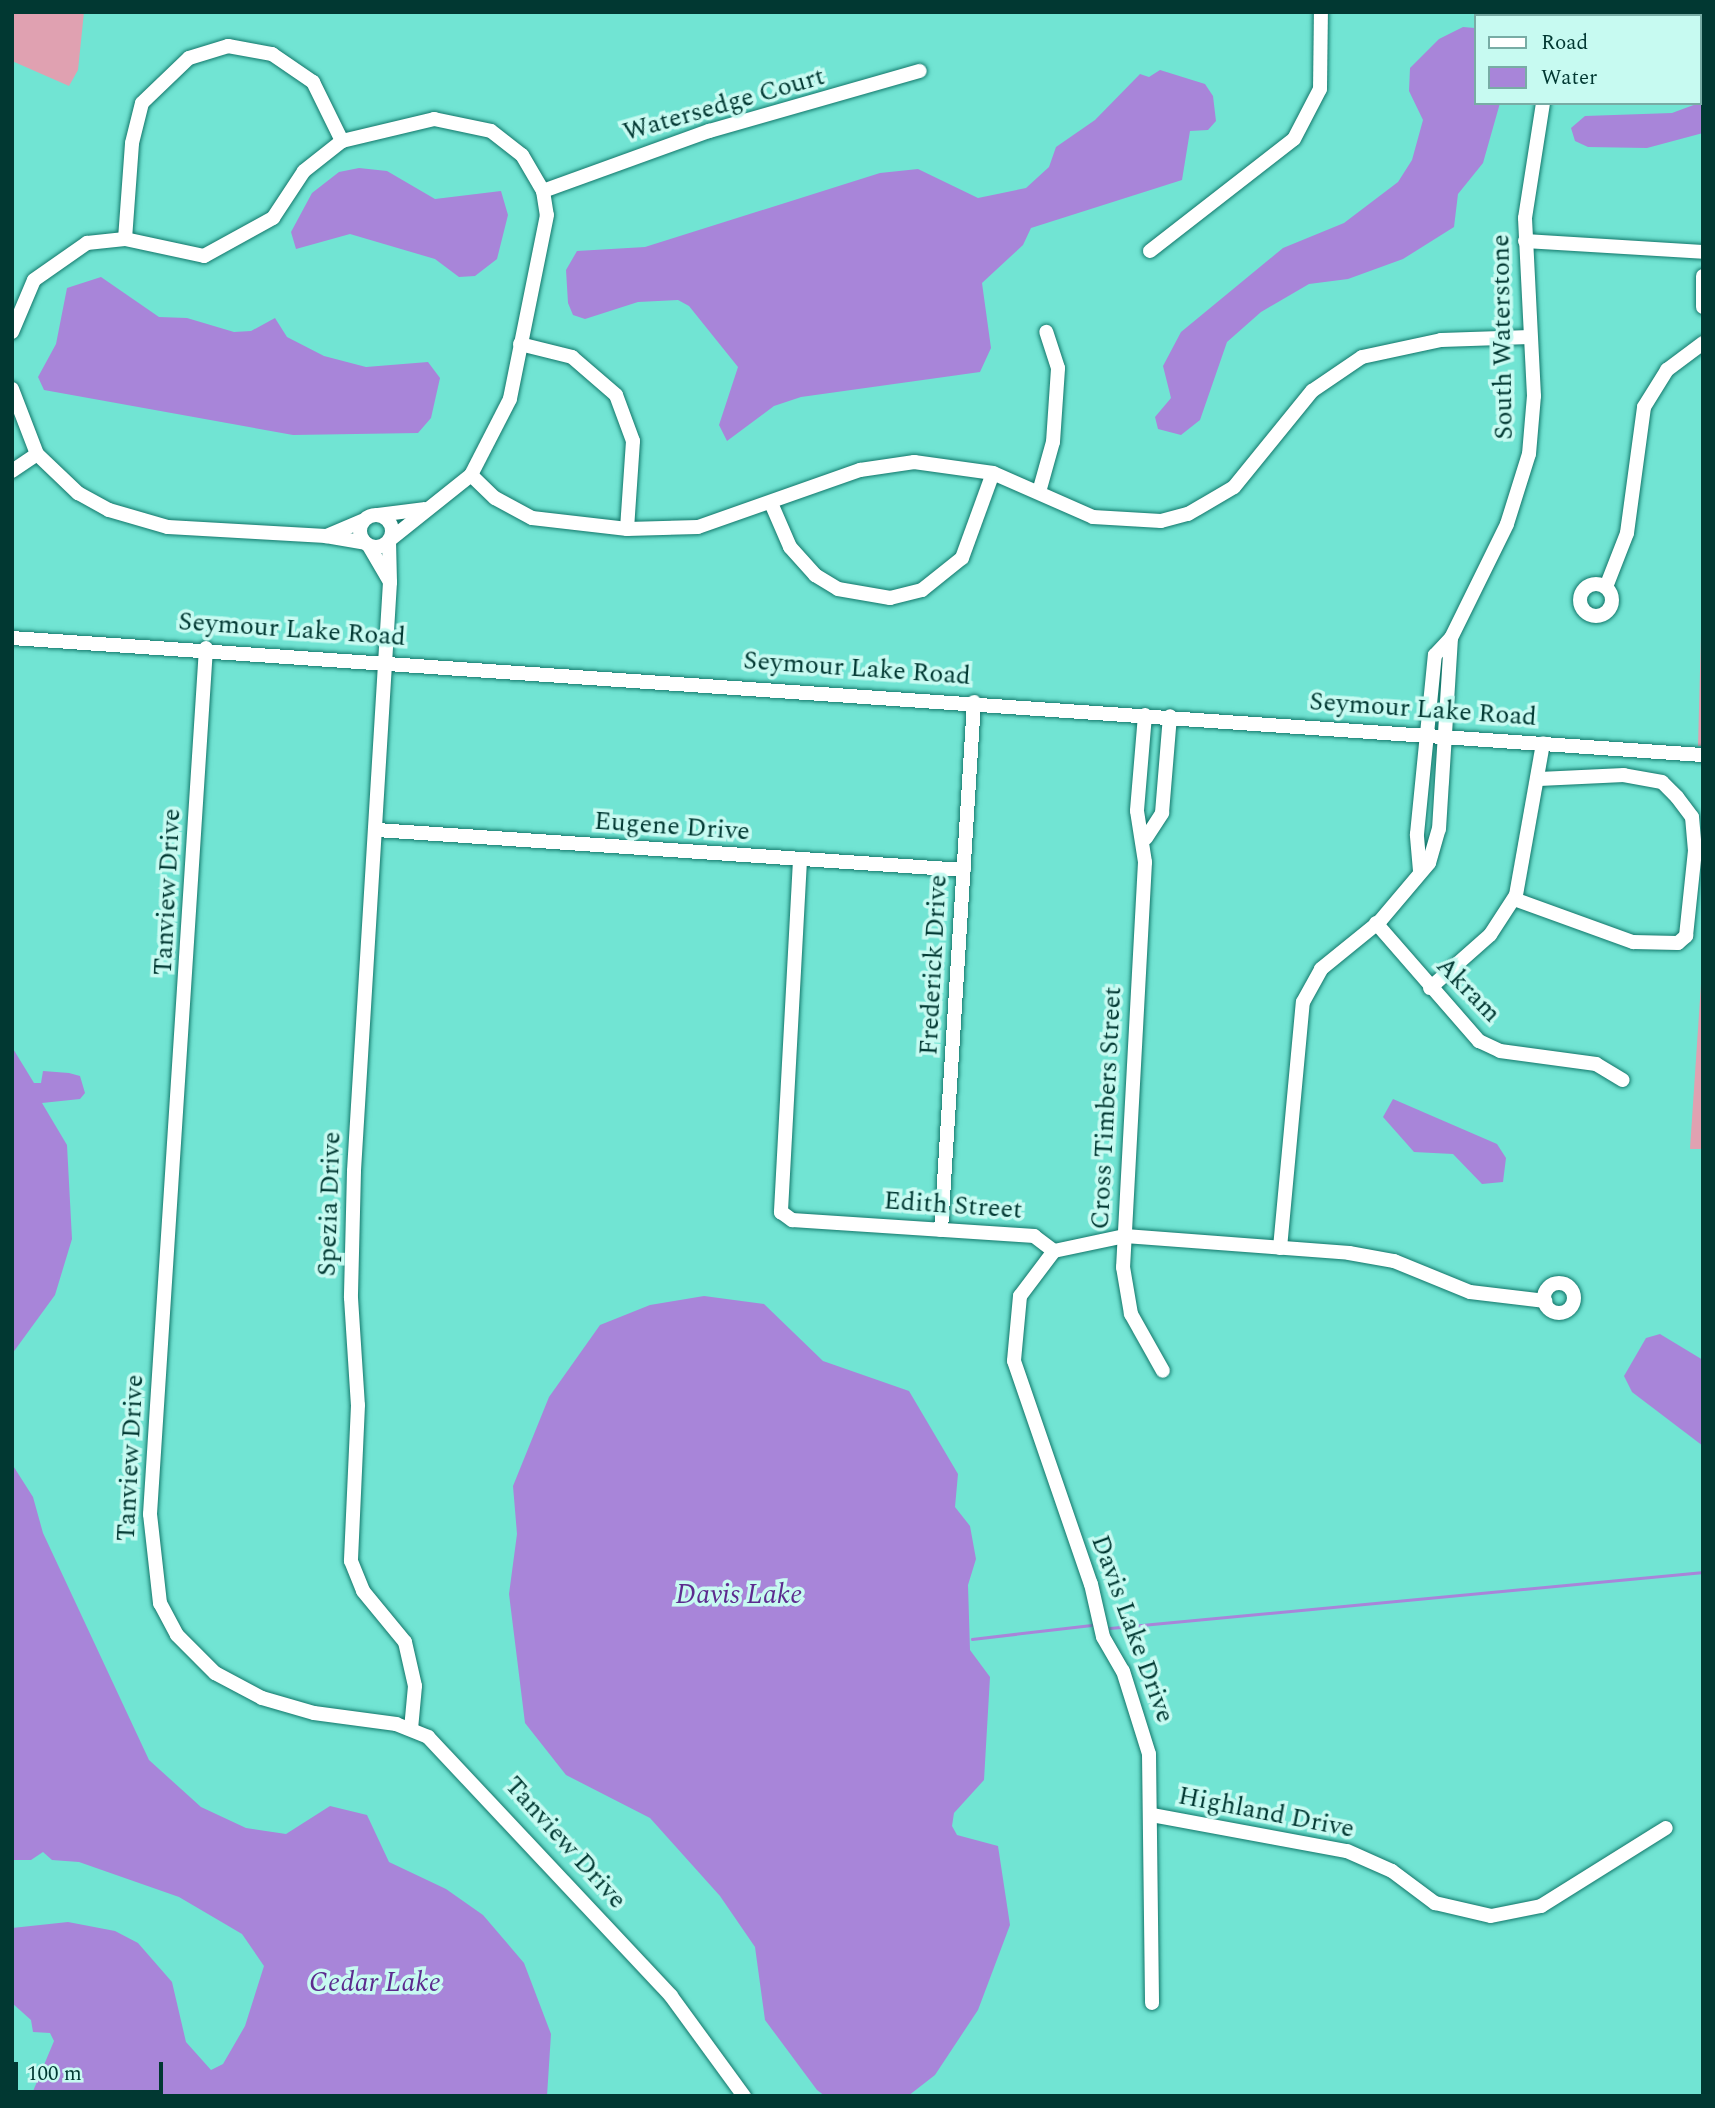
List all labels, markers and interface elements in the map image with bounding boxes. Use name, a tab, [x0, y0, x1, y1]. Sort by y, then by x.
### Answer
legend	[1474, 14, 1701, 105]
text: Road	[1541, 27, 1588, 59]
street label: Watersedge Court	[620, 61, 828, 149]
text: Water	[1541, 62, 1597, 94]
street label: South Waterstone	[1486, 234, 1520, 440]
street label: Seymour Lake Road	[177, 606, 407, 654]
street label: Seymour Lake Road	[742, 645, 972, 693]
street label: Seymour Lake Road	[1308, 686, 1538, 734]
street label: Eugene Drive	[593, 806, 751, 848]
street label: Tanview Drive	[148, 808, 188, 976]
street label: Frederick Drive	[914, 874, 954, 1056]
street label: Akram	[1429, 951, 1507, 1029]
street label: Cross Timbers Street	[1085, 986, 1129, 1230]
street label: Spezia Drive	[312, 1131, 348, 1277]
street label: Edith Street	[883, 1186, 1023, 1226]
street label: Tanview Drive	[111, 1374, 151, 1542]
street label: Davis Lake Drive	[1084, 1531, 1180, 1727]
water label: Davis Lake	[676, 1578, 802, 1612]
street label: Tanview Drive	[498, 1771, 632, 1915]
street label: Highland Drive	[1175, 1781, 1357, 1845]
water label: Cedar Lake	[309, 1966, 441, 2000]
scale bar	[18, 2048, 166, 2092]
text: 100 m	[27, 2058, 82, 2090]

